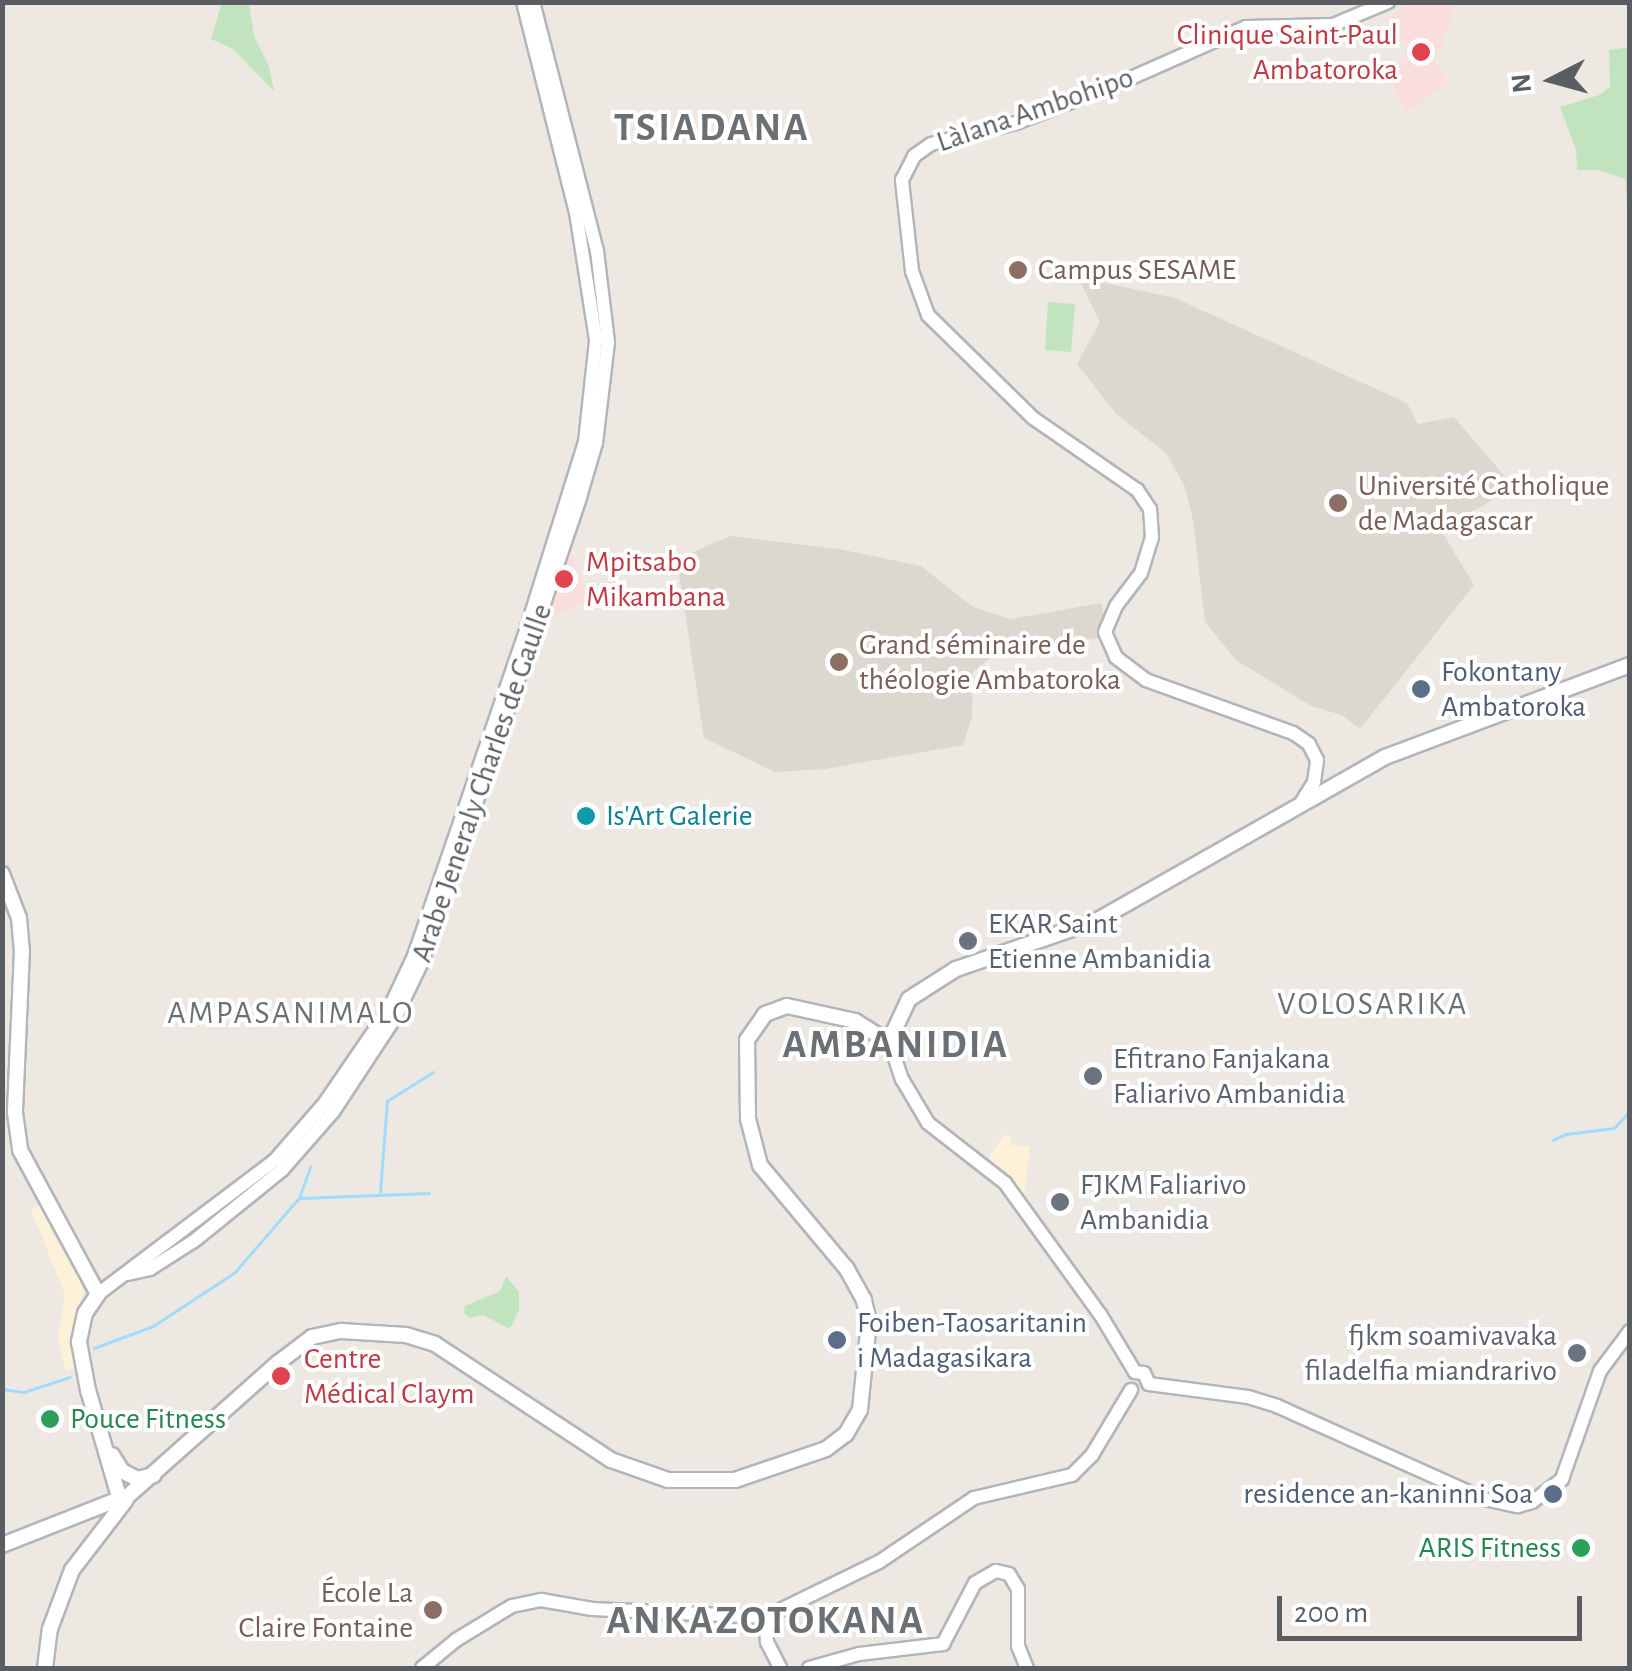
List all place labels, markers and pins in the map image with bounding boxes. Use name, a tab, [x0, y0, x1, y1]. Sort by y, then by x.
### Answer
place label: Clinique Saint-Paul Ambatoroka	[1177, 17, 1398, 88]
marker: Clinique Saint-Paul Ambatoroka	[1408, 39, 1434, 65]
place label: Campus SESAME	[1038, 252, 1236, 288]
marker: Campus SESAME	[1007, 259, 1029, 281]
place label: Université Catholique de Madagascar	[1358, 468, 1609, 538]
marker: Université Catholique de Madagascar	[1327, 492, 1349, 514]
place label: Mpitsabo Mikambana	[586, 544, 726, 614]
marker: Mpitsabo Mikambana	[551, 566, 577, 592]
place label: Grand séminaire de théologie Ambatoroka	[859, 627, 1121, 698]
marker: Grand séminaire de théologie Ambatoroka	[828, 651, 850, 673]
place label: Fokontany Ambatoroka	[1441, 654, 1586, 724]
marker: Fokontany Ambatoroka	[1410, 678, 1432, 700]
place label: Is'Art Galerie	[606, 798, 753, 834]
marker: Is'Art Galerie	[575, 805, 597, 827]
place label: EKAR Saint Etienne Ambanidia	[988, 906, 1211, 976]
marker: EKAR Saint Etienne Ambanidia	[957, 930, 979, 952]
place label: Efitrano Fanjakana Faliarivo Ambanidia	[1113, 1041, 1346, 1112]
marker: Efitrano Fanjakana Faliarivo Ambanidia	[1082, 1065, 1104, 1087]
place label: FJKM Faliarivo Ambanidia	[1080, 1167, 1247, 1238]
marker: FJKM Faliarivo Ambanidia	[1049, 1191, 1071, 1213]
place label: Foiben-Taosaritanin i Madagasikara	[857, 1305, 1087, 1376]
place label: fjkm soamivavaka filadelfia miandrarivo	[1304, 1318, 1557, 1388]
marker: Foiben-Taosaritanin i Madagasikara	[826, 1329, 848, 1351]
place label: Centre Médical Claym	[304, 1341, 474, 1412]
marker: fjkm soamivavaka filadelfia miandrarivo	[1566, 1342, 1588, 1364]
marker: Centre Médical Claym	[268, 1363, 294, 1389]
place label: Pouce Fitness	[70, 1401, 226, 1437]
marker: Pouce Fitness	[39, 1408, 61, 1430]
place label: residence an-kaninni Soa	[1243, 1476, 1533, 1512]
marker: residence an-kaninni Soa	[1542, 1483, 1564, 1505]
place label: ARIS Fitness	[1419, 1530, 1561, 1566]
marker: ARIS Fitness	[1570, 1537, 1592, 1559]
place label: École La Claire Fontaine	[239, 1575, 413, 1646]
marker: École La Claire Fontaine	[422, 1599, 444, 1621]

